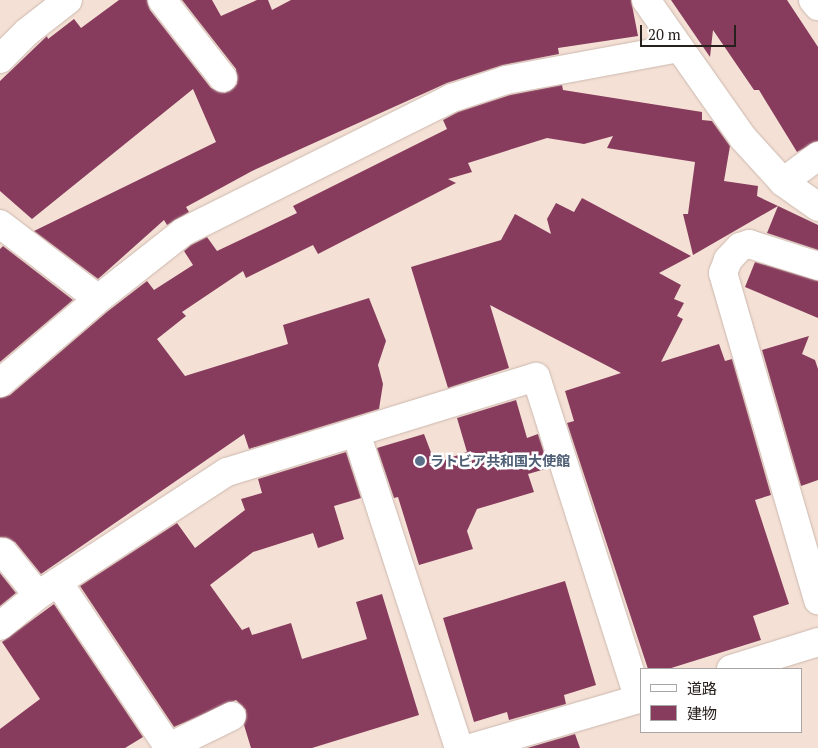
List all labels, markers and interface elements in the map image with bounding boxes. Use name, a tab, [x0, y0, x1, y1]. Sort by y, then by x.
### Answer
scale bar	[643, 15, 739, 47]
text: 20 m	[648, 24, 681, 44]
place label: ラトビア共和国大使館	[430, 453, 570, 469]
marker: ラトビア共和国大使館	[414, 455, 426, 467]
legend	[640, 668, 803, 733]
text: 道路	[687, 678, 717, 698]
text: 建物	[687, 703, 717, 723]

